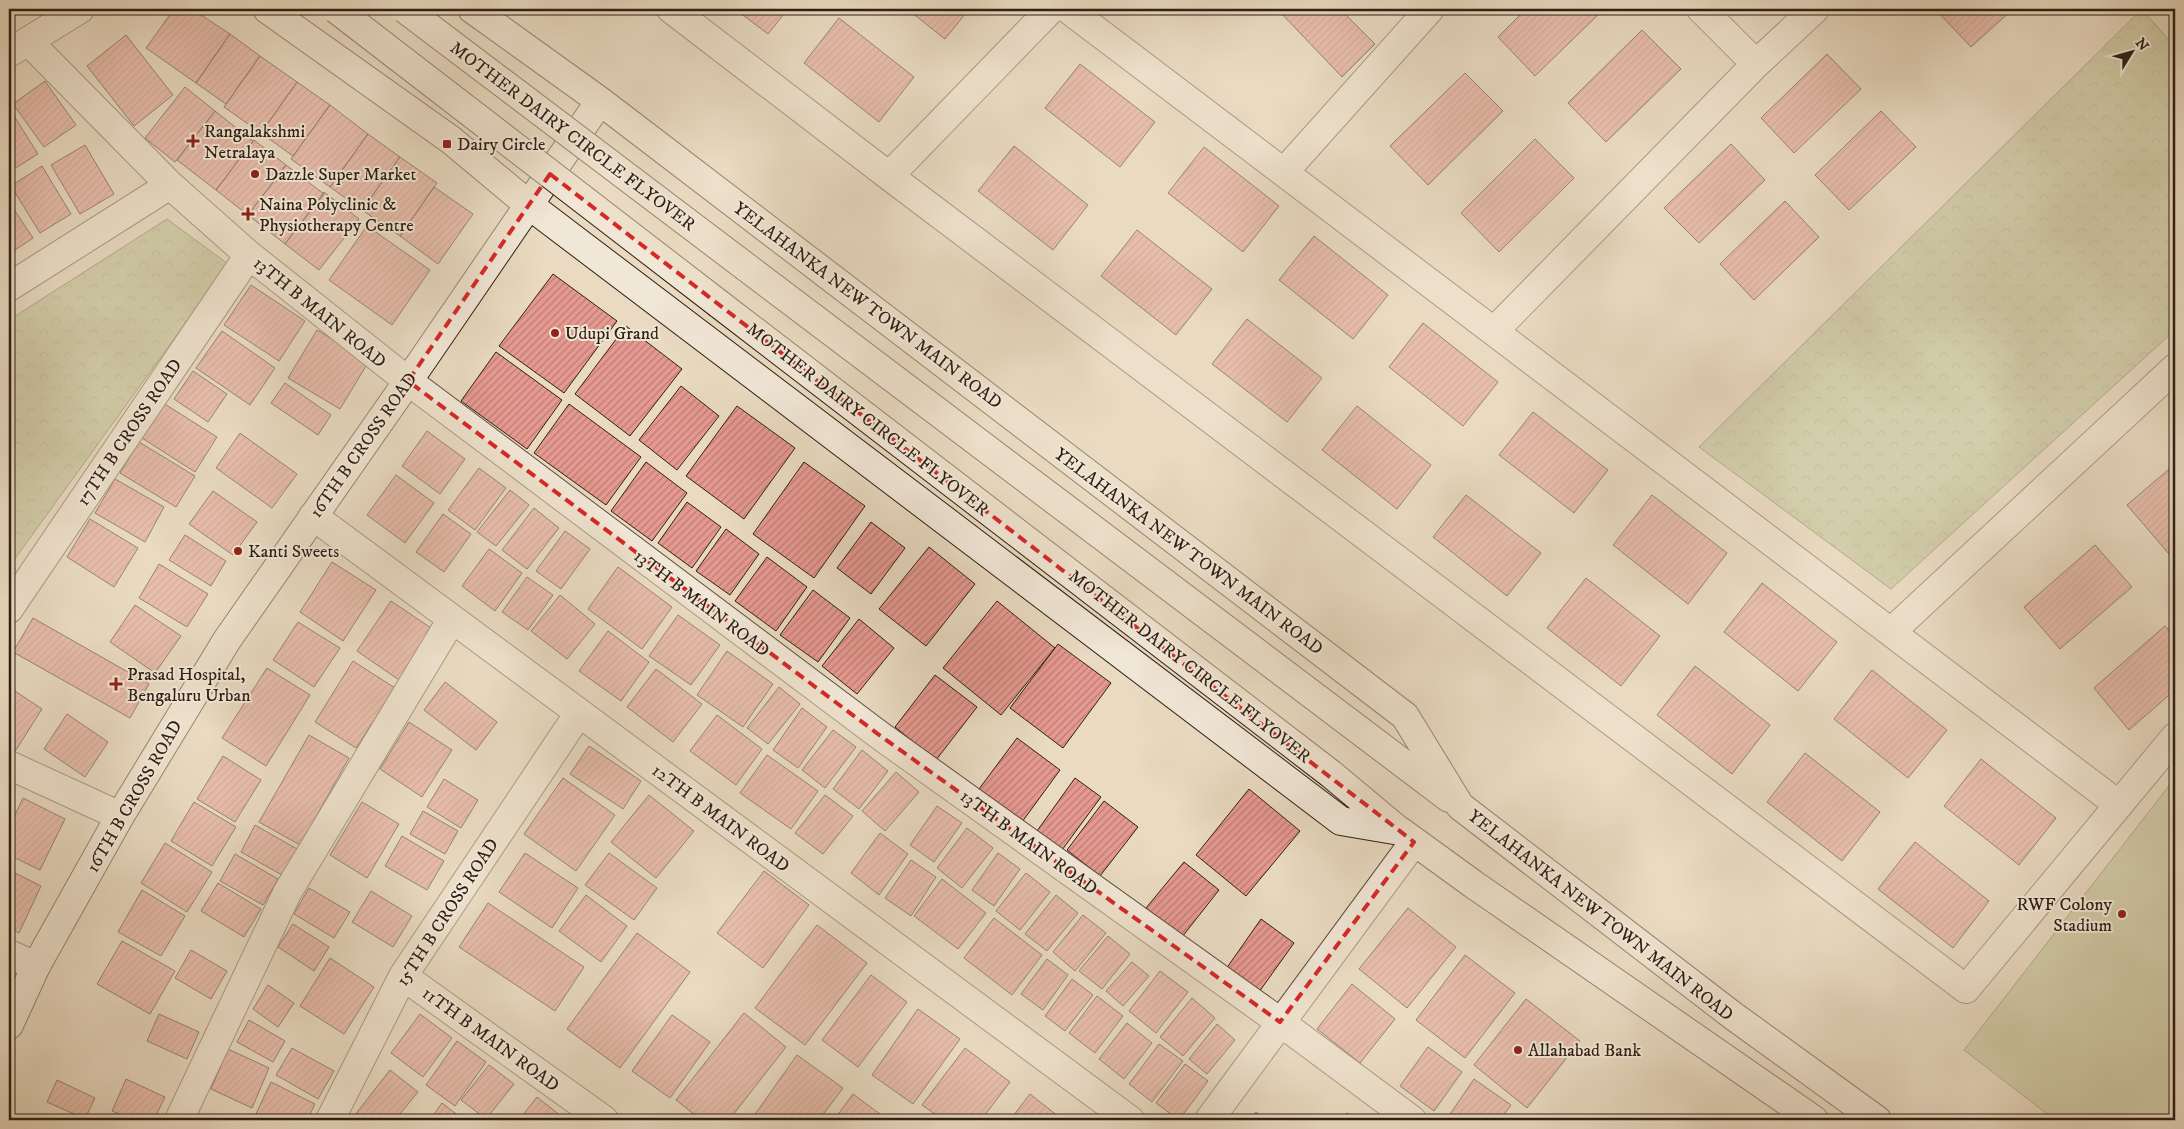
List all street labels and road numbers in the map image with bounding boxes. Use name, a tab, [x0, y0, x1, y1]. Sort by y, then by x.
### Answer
street label: MOTHER DAIRY CIRCLE FLYOVER	[445, 37, 699, 236]
street label: YELAHANKA NEW TOWN MAIN ROAD	[729, 197, 1006, 414]
street label: 13TH B MAIN ROAD	[249, 252, 390, 373]
street label: MOTHER DAIRY CIRCLE FLYOVER	[742, 318, 993, 521]
street label: 17TH B CROSS ROAD	[72, 355, 187, 510]
street label: 16TH B CROSS ROAD	[305, 369, 422, 522]
street label: YELAHANKA NEW TOWN MAIN ROAD	[1050, 443, 1327, 660]
street label: 13TH B MAIN ROAD	[629, 546, 774, 662]
street label: MOTHER DAIRY CIRCLE FLYOVER	[1064, 565, 1315, 768]
street label: 16TH B CROSS ROAD	[82, 716, 187, 877]
street label: 12TH B MAIN ROAD	[647, 760, 794, 878]
street label: 13TH B MAIN ROAD	[955, 786, 1101, 900]
street label: YELAHANKA NEW TOWN MAIN ROAD	[1463, 805, 1738, 1026]
street label: 15TH B CROSS ROAD	[392, 834, 504, 991]
street label: 11TH B MAIN ROAD	[417, 983, 563, 1097]

